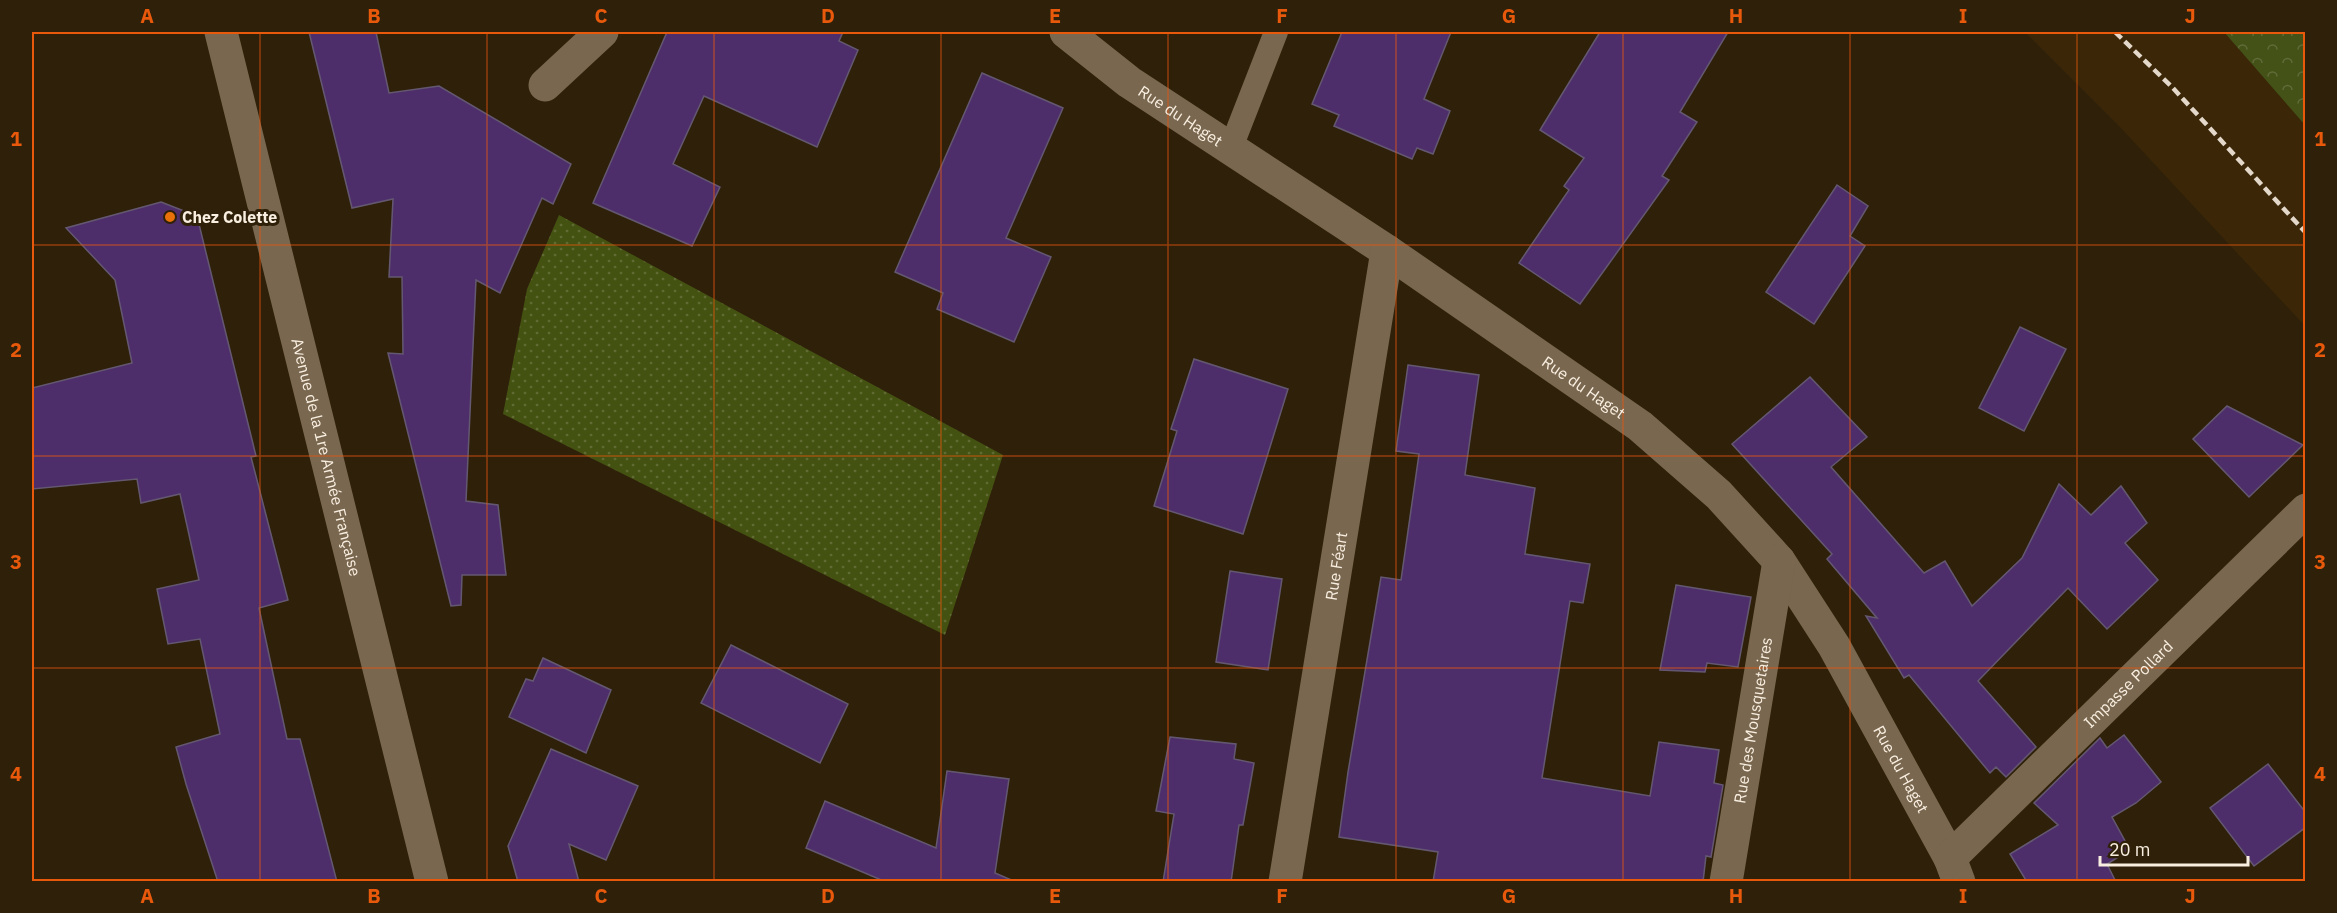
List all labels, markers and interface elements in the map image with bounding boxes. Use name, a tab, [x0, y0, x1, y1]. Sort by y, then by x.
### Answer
text: A	[140, 2, 154, 29]
text: B	[367, 2, 381, 29]
text: C	[594, 2, 608, 29]
text: D	[821, 2, 835, 29]
text: E	[1049, 2, 1061, 29]
text: F	[1276, 2, 1288, 29]
text: G	[1502, 2, 1516, 29]
text: H	[1729, 2, 1743, 29]
text: I	[1959, 2, 1967, 29]
text: J	[2184, 2, 2196, 29]
street label: Rue du Haget	[1135, 81, 1226, 151]
text: 1	[10, 125, 22, 152]
text: 1	[2314, 125, 2326, 152]
place label: Chez Colette	[182, 207, 277, 227]
marker: Chez Colette	[163, 210, 177, 224]
text: 2	[10, 336, 22, 363]
street label: Avenue de la 1re Armée Française	[287, 336, 366, 578]
text: 2	[2314, 336, 2326, 363]
street label: Rue du Haget	[1538, 351, 1629, 423]
street label: Rue Féart	[1321, 530, 1351, 602]
text: 3	[10, 548, 22, 575]
text: 3	[2314, 548, 2326, 575]
street label: Rue des Mousquetaires	[1729, 636, 1776, 805]
street label: Impasse Pollard	[2079, 636, 2177, 732]
street label: Rue du Haget	[1869, 722, 1933, 816]
text: 4	[10, 760, 22, 787]
text: 4	[2314, 760, 2326, 787]
scale bar	[2100, 829, 2248, 867]
text: 20 m	[2109, 838, 2151, 861]
text: A	[140, 882, 154, 909]
text: B	[367, 882, 381, 909]
text: C	[594, 882, 608, 909]
text: D	[821, 882, 835, 909]
text: E	[1049, 882, 1061, 909]
text: F	[1276, 882, 1288, 909]
text: G	[1502, 882, 1516, 909]
text: H	[1729, 882, 1743, 909]
text: I	[1959, 882, 1967, 909]
text: J	[2184, 882, 2196, 909]

